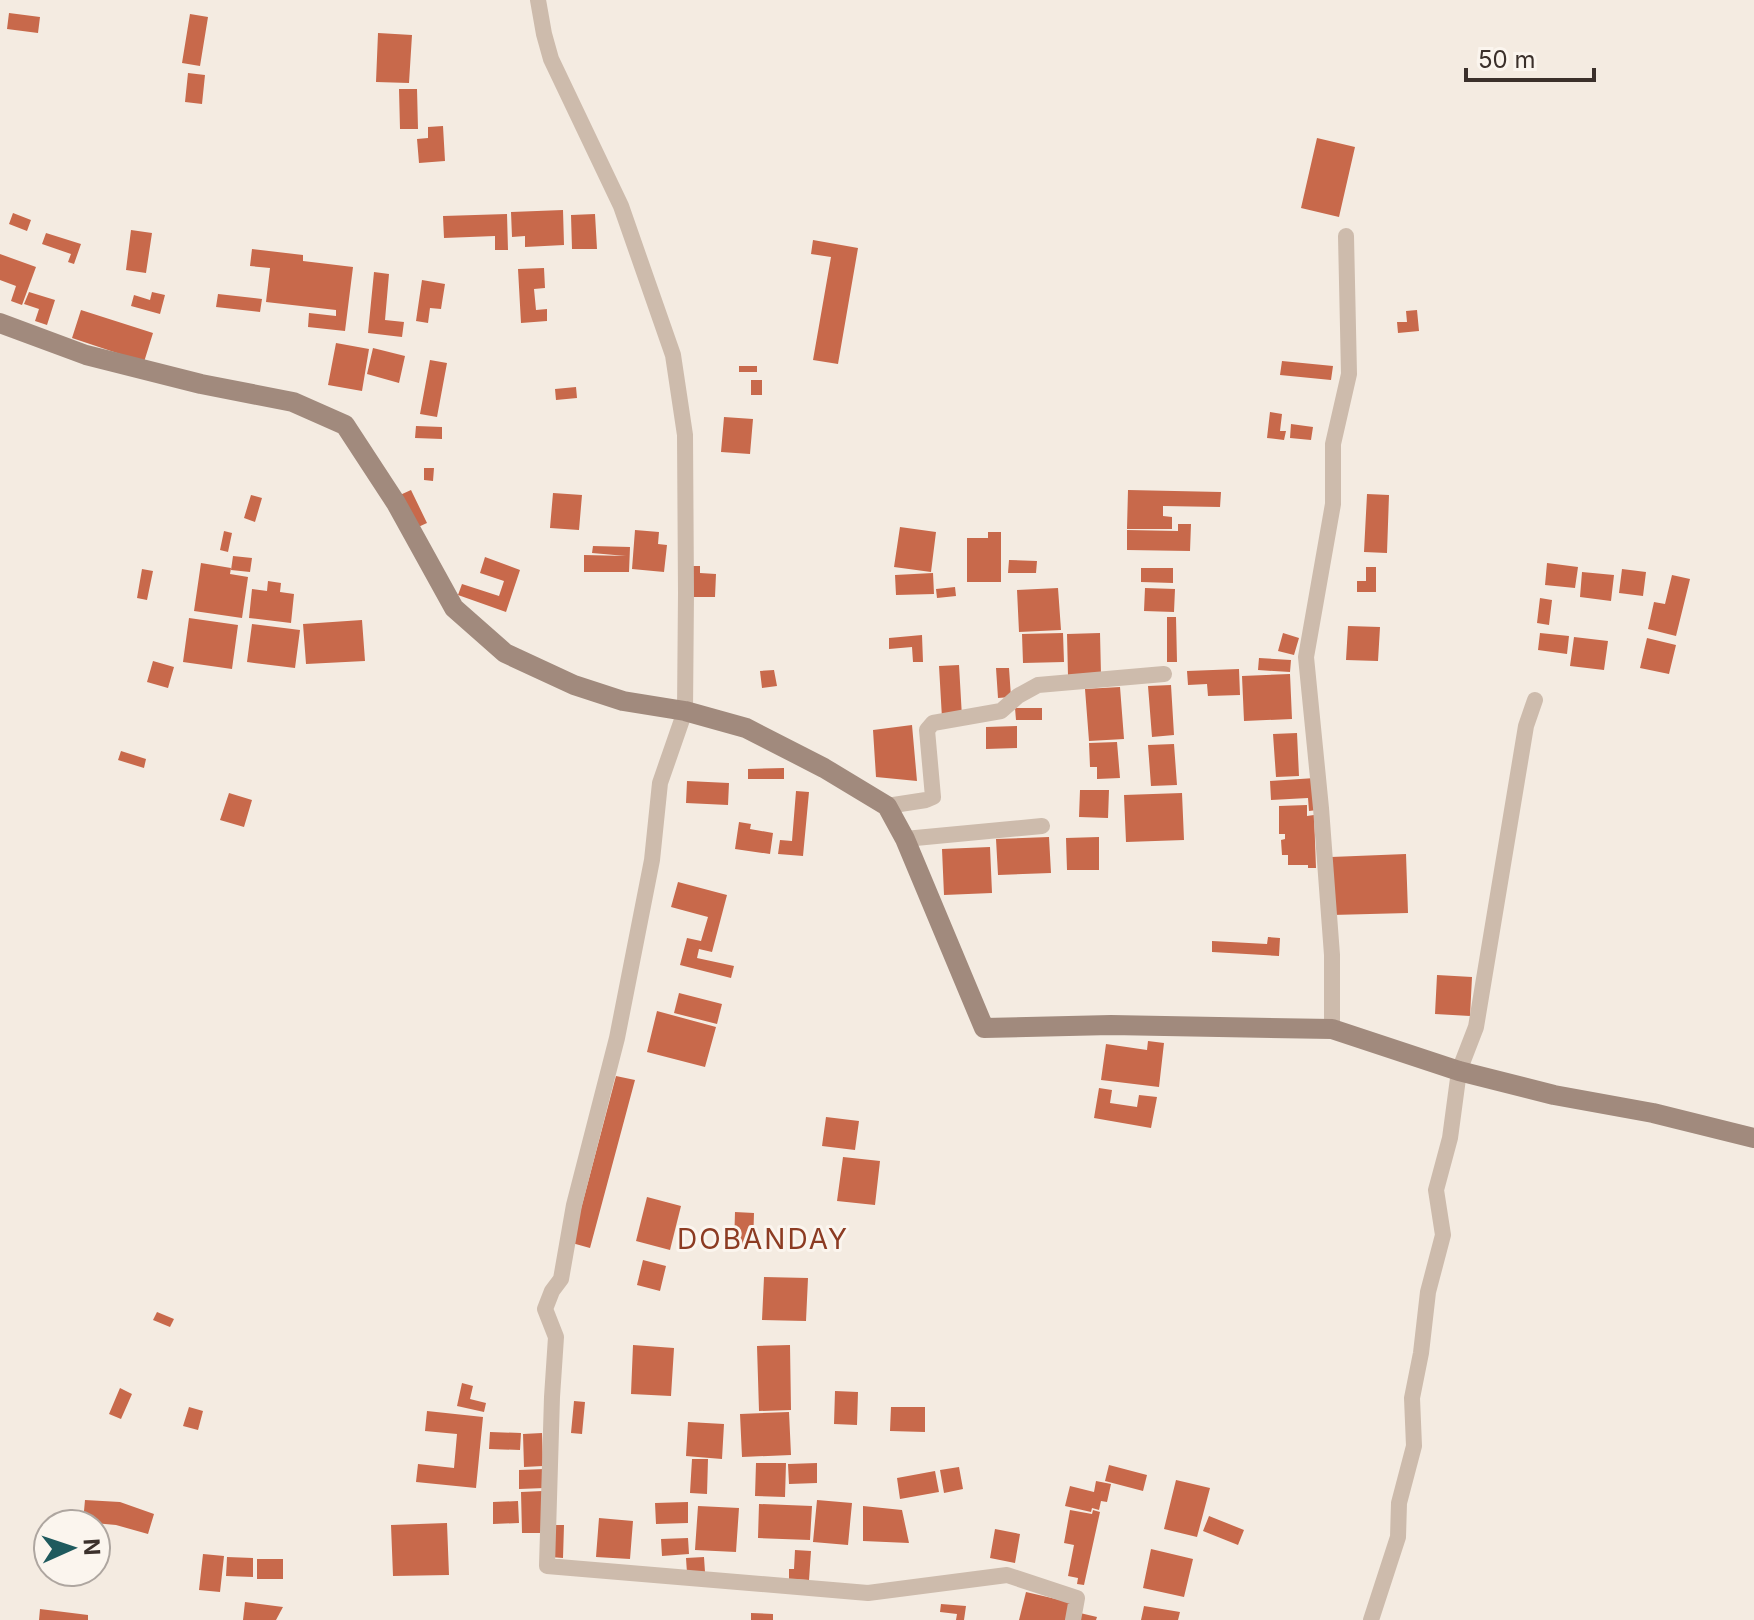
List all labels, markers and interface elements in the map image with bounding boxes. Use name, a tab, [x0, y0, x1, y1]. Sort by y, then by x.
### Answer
scale bar	[1466, 32, 1594, 82]
text: 50 m	[1478, 45, 1536, 74]
district label: DOBANDAY	[677, 1222, 849, 1256]
north arrow	[32, 1508, 112, 1588]
text: N	[79, 1538, 105, 1556]

